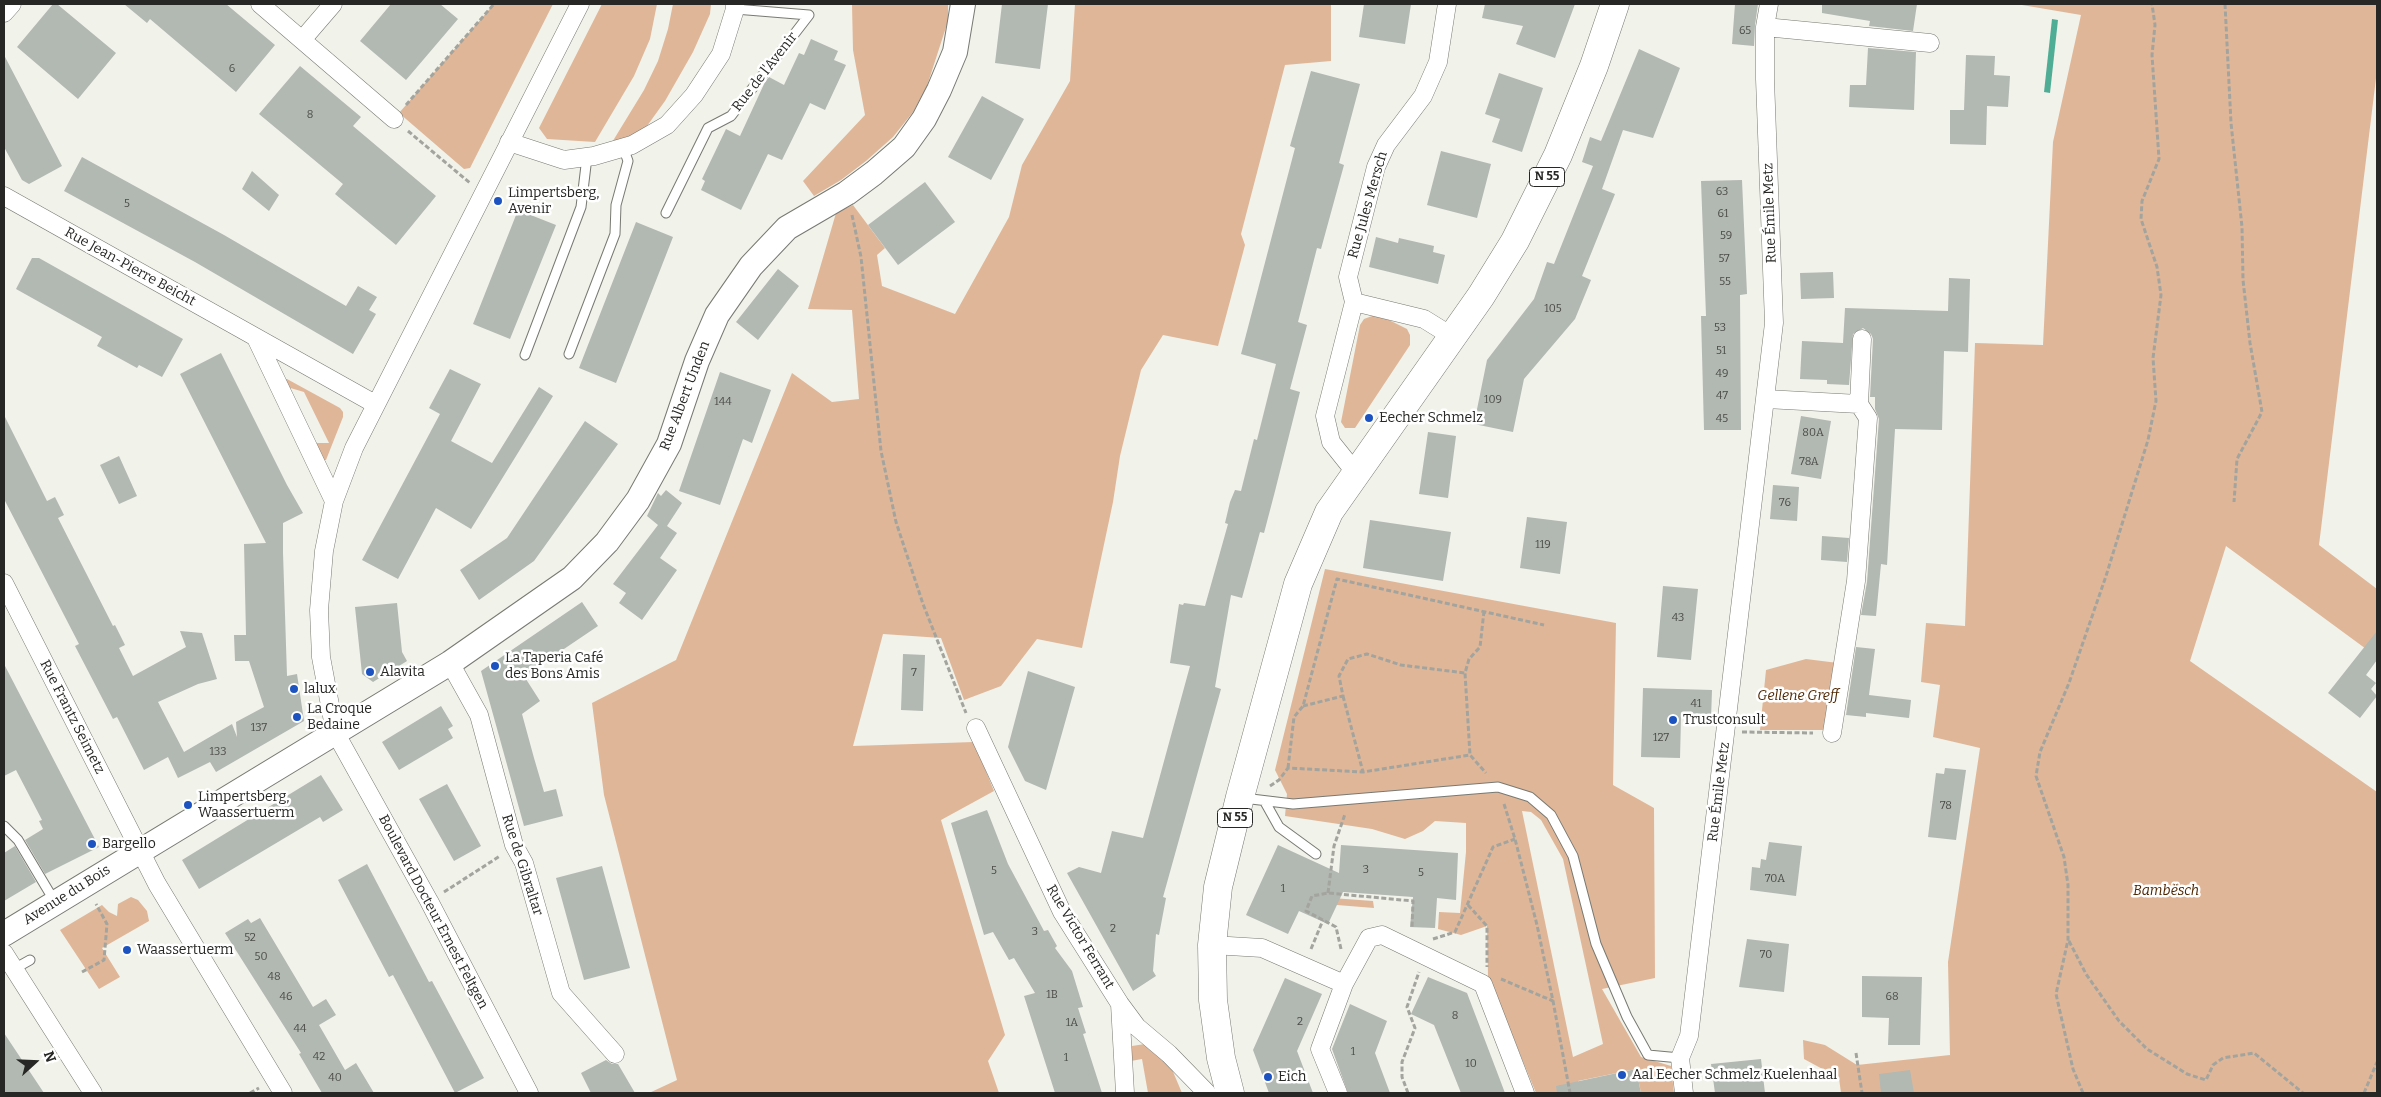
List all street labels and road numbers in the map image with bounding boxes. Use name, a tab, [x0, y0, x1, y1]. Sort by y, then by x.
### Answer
street label: Rue de l'Avenir	[729, 29, 801, 115]
street label: Rue Jules Mersch	[1345, 150, 1391, 260]
street label: Rue Émile Metz	[1760, 163, 1780, 263]
road number: N 55	[1530, 168, 1564, 186]
street label: Rue Jean-Pierre Beicht	[62, 224, 198, 310]
street label: Rue Albert Unden	[656, 339, 714, 453]
street label: Rue Frantz Seimetz	[36, 657, 108, 777]
street label: Rue Émile Metz	[1705, 741, 1733, 843]
road number: N 55	[1218, 808, 1252, 828]
street label: Boulevard Docteur Ernest Feltgen	[375, 812, 491, 1012]
street label: Rue de Gibraltar	[498, 812, 546, 918]
street label: Avenue du Bois	[20, 861, 114, 929]
street label: Rue Victor Ferrant	[1042, 882, 1118, 992]

